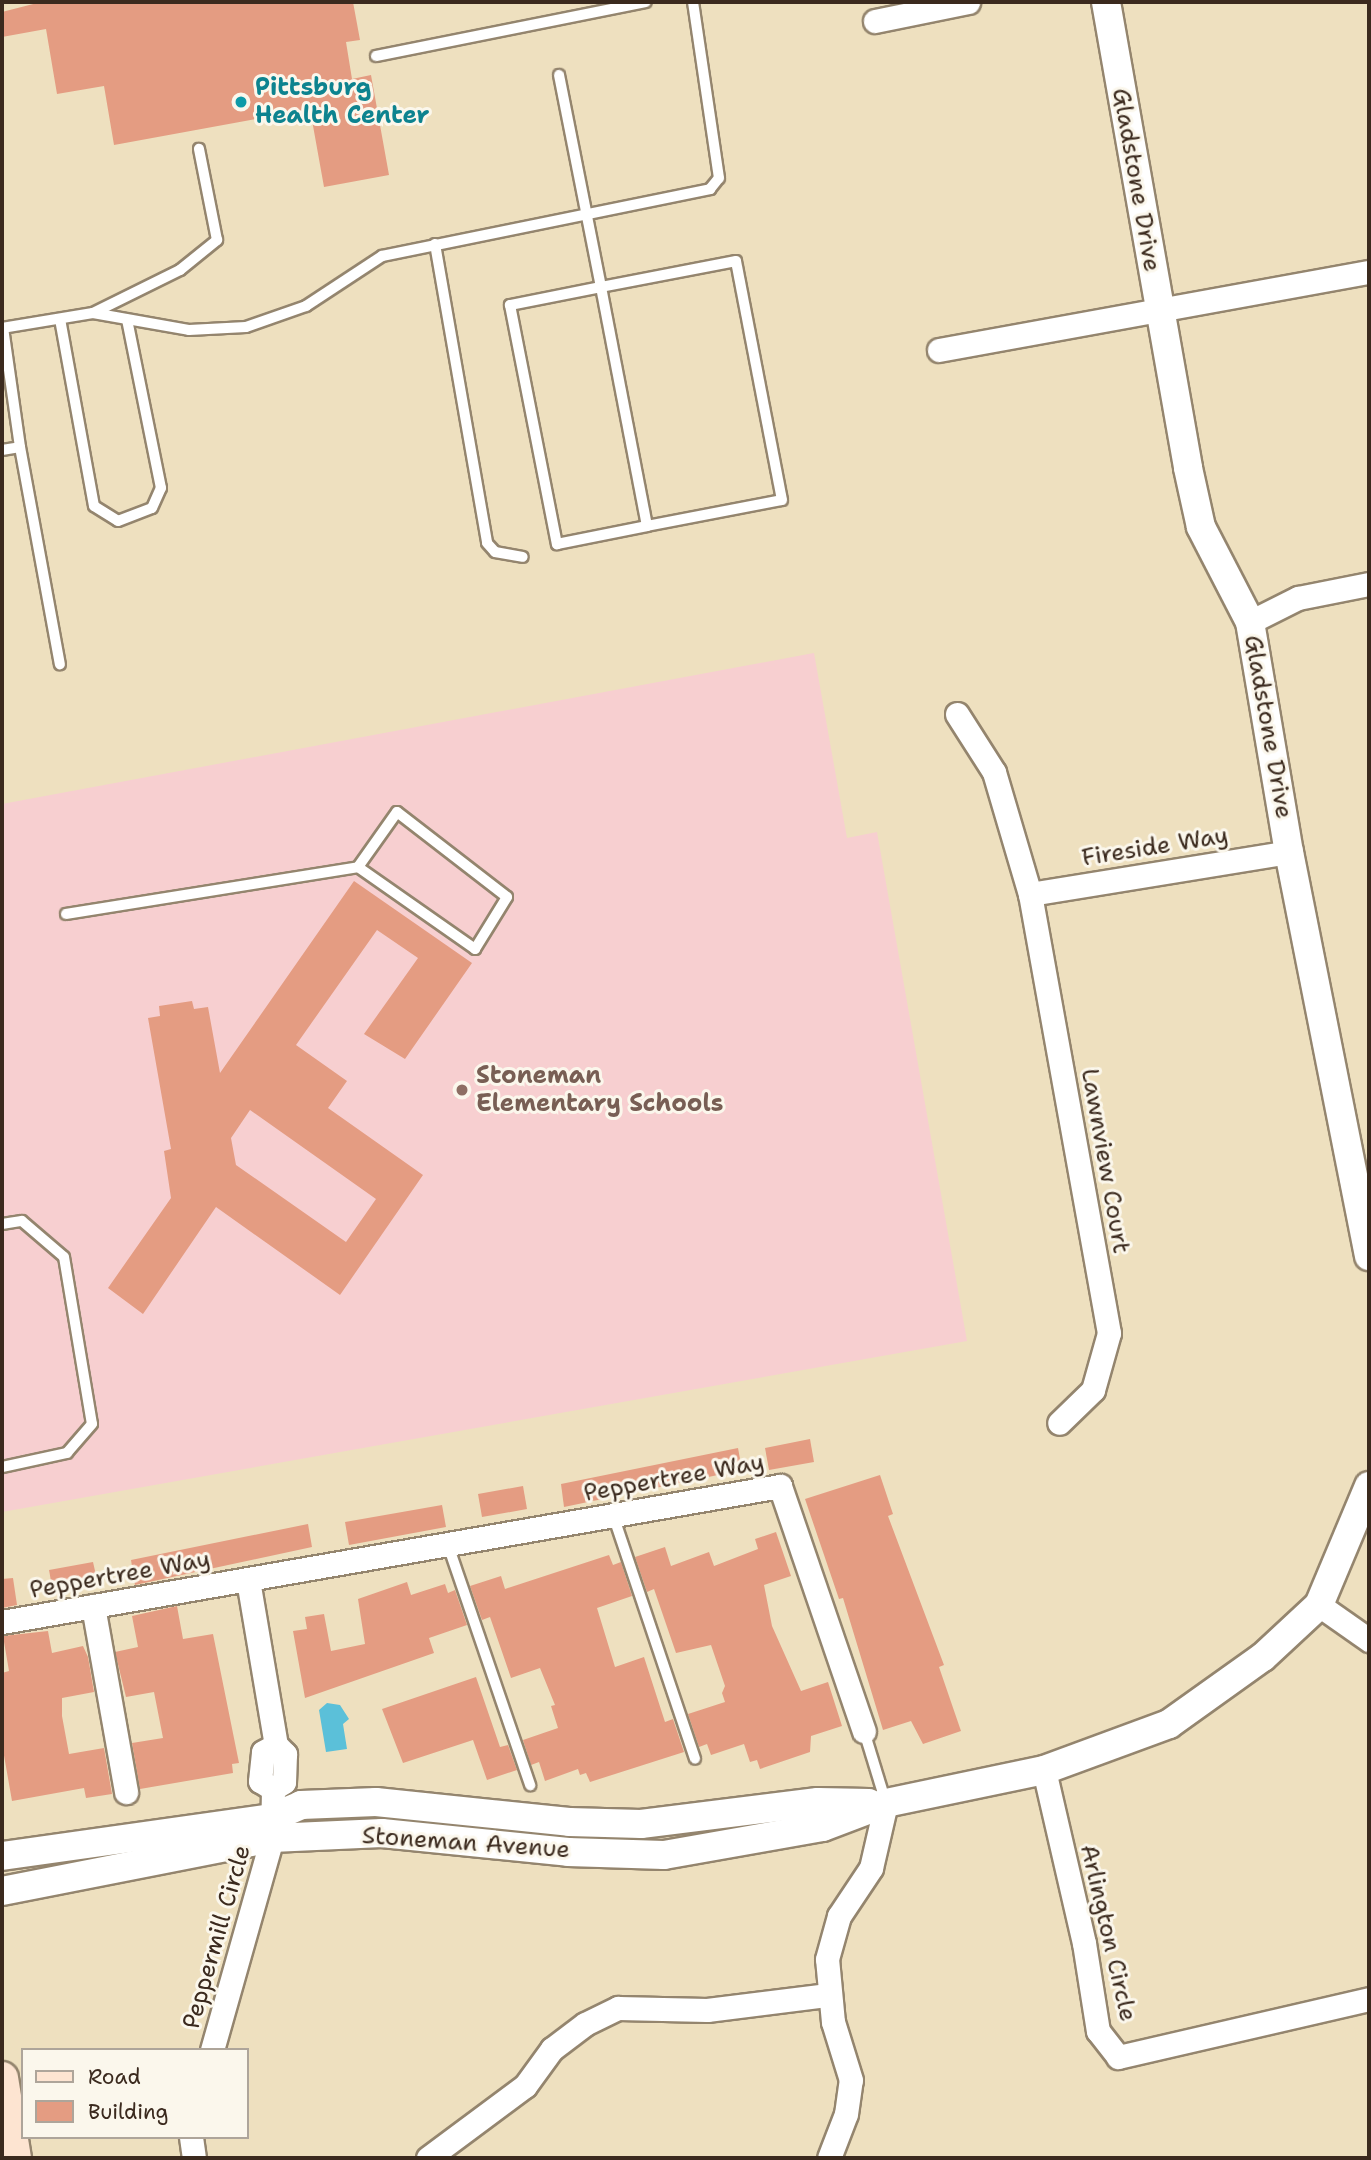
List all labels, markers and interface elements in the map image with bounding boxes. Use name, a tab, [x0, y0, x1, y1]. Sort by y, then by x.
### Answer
place label: Pittsburg Health Center	[255, 74, 429, 130]
street label: Gladstone Drive	[1106, 86, 1166, 274]
marker: Pittsburg Health Center	[233, 94, 249, 110]
street label: Gladstone Drive	[1238, 633, 1298, 821]
street label: Fireside Way	[1080, 821, 1230, 873]
place label: Stoneman Elementary Schools	[476, 1062, 723, 1118]
street label: Lawnview Court	[1075, 1066, 1135, 1256]
marker: Stoneman Elementary Schools	[454, 1082, 470, 1098]
street label: Peppertree Way	[581, 1448, 767, 1508]
street label: Peppertree Way	[27, 1545, 213, 1605]
street label: Stoneman Avenue	[361, 1821, 571, 1865]
street label: Peppermill Circle	[177, 1842, 257, 2032]
street label: Arlington Circle	[1074, 1842, 1142, 2024]
legend	[21, 2048, 248, 2139]
text: Road	[88, 2063, 141, 2091]
text: Building	[88, 2098, 168, 2126]

